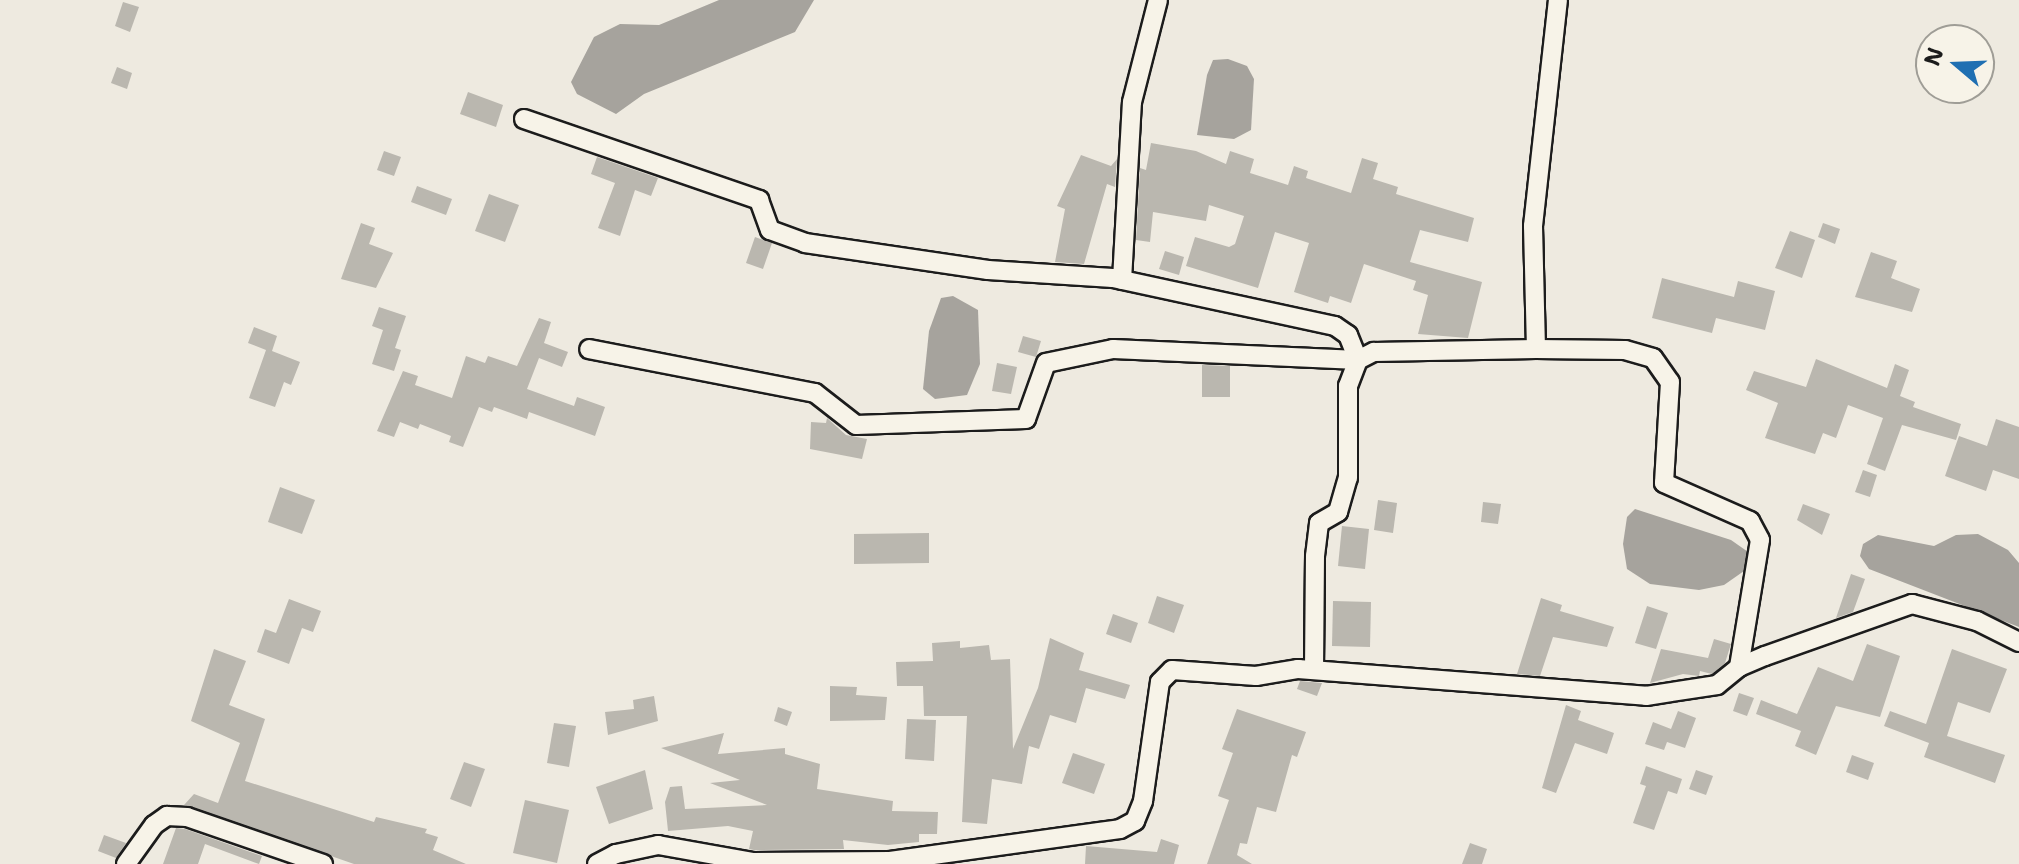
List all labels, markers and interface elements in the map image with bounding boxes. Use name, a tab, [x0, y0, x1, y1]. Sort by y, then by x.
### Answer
north arrow	[1915, 24, 1995, 104]
text: N	[1917, 44, 1950, 70]

